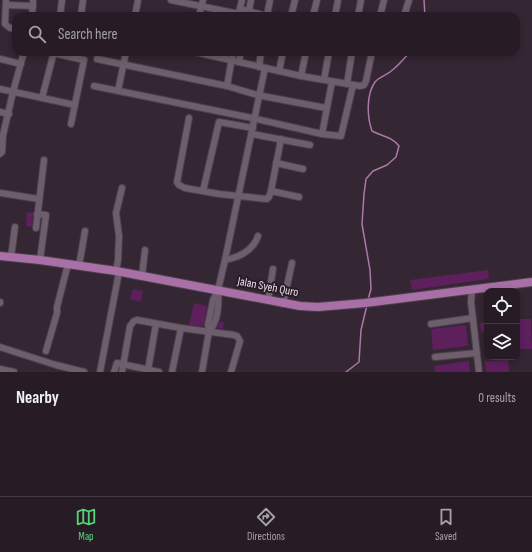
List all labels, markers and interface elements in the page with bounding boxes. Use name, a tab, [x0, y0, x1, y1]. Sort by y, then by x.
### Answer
search box	[12, 12, 520, 56]
icon: search	[26, 23, 48, 45]
text: Search here	[58, 25, 118, 44]
street label: Jalan Syeh Quro	[235, 274, 300, 300]
map controls	[484, 288, 520, 360]
button: locate	[484, 288, 520, 324]
button: layers	[484, 324, 520, 360]
text: Nearby	[16, 388, 59, 408]
text: 0 results	[478, 390, 516, 406]
tab: Map	[75, 506, 97, 543]
tab: Directions	[247, 506, 285, 543]
tab: Saved	[435, 506, 457, 543]

